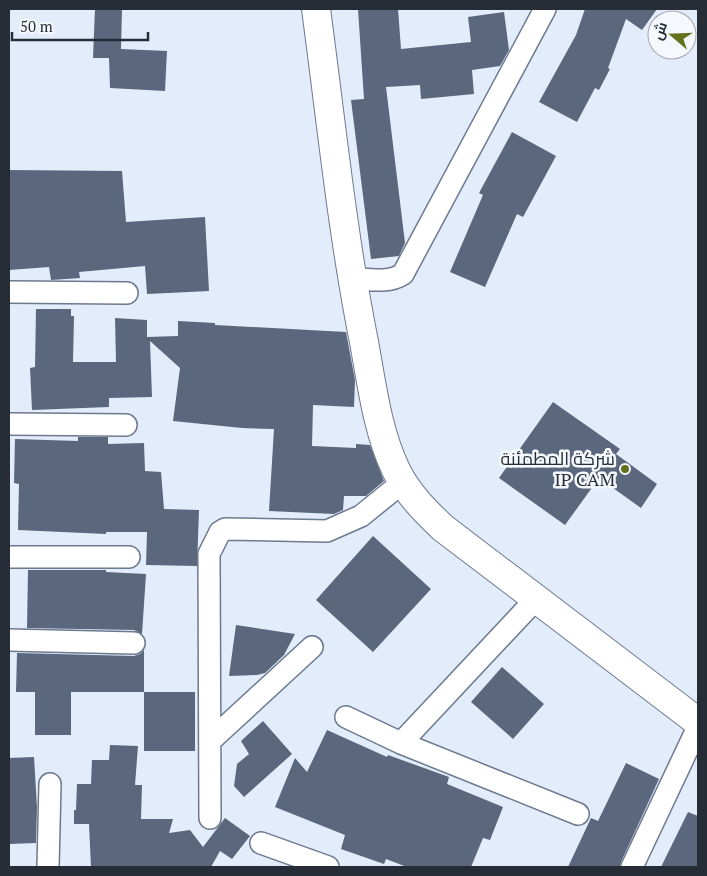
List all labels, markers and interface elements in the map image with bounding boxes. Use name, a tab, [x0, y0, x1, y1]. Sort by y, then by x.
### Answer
scale bar	[12, 10, 149, 42]
north arrow	[647, 10, 697, 60]
text: 50 m	[20, 16, 53, 36]
text: ش	[647, 19, 671, 42]
place label: شركة المطمئنة IP CAM	[500, 446, 615, 491]
marker: شركة المطمئنة IP CAM	[619, 463, 631, 475]

